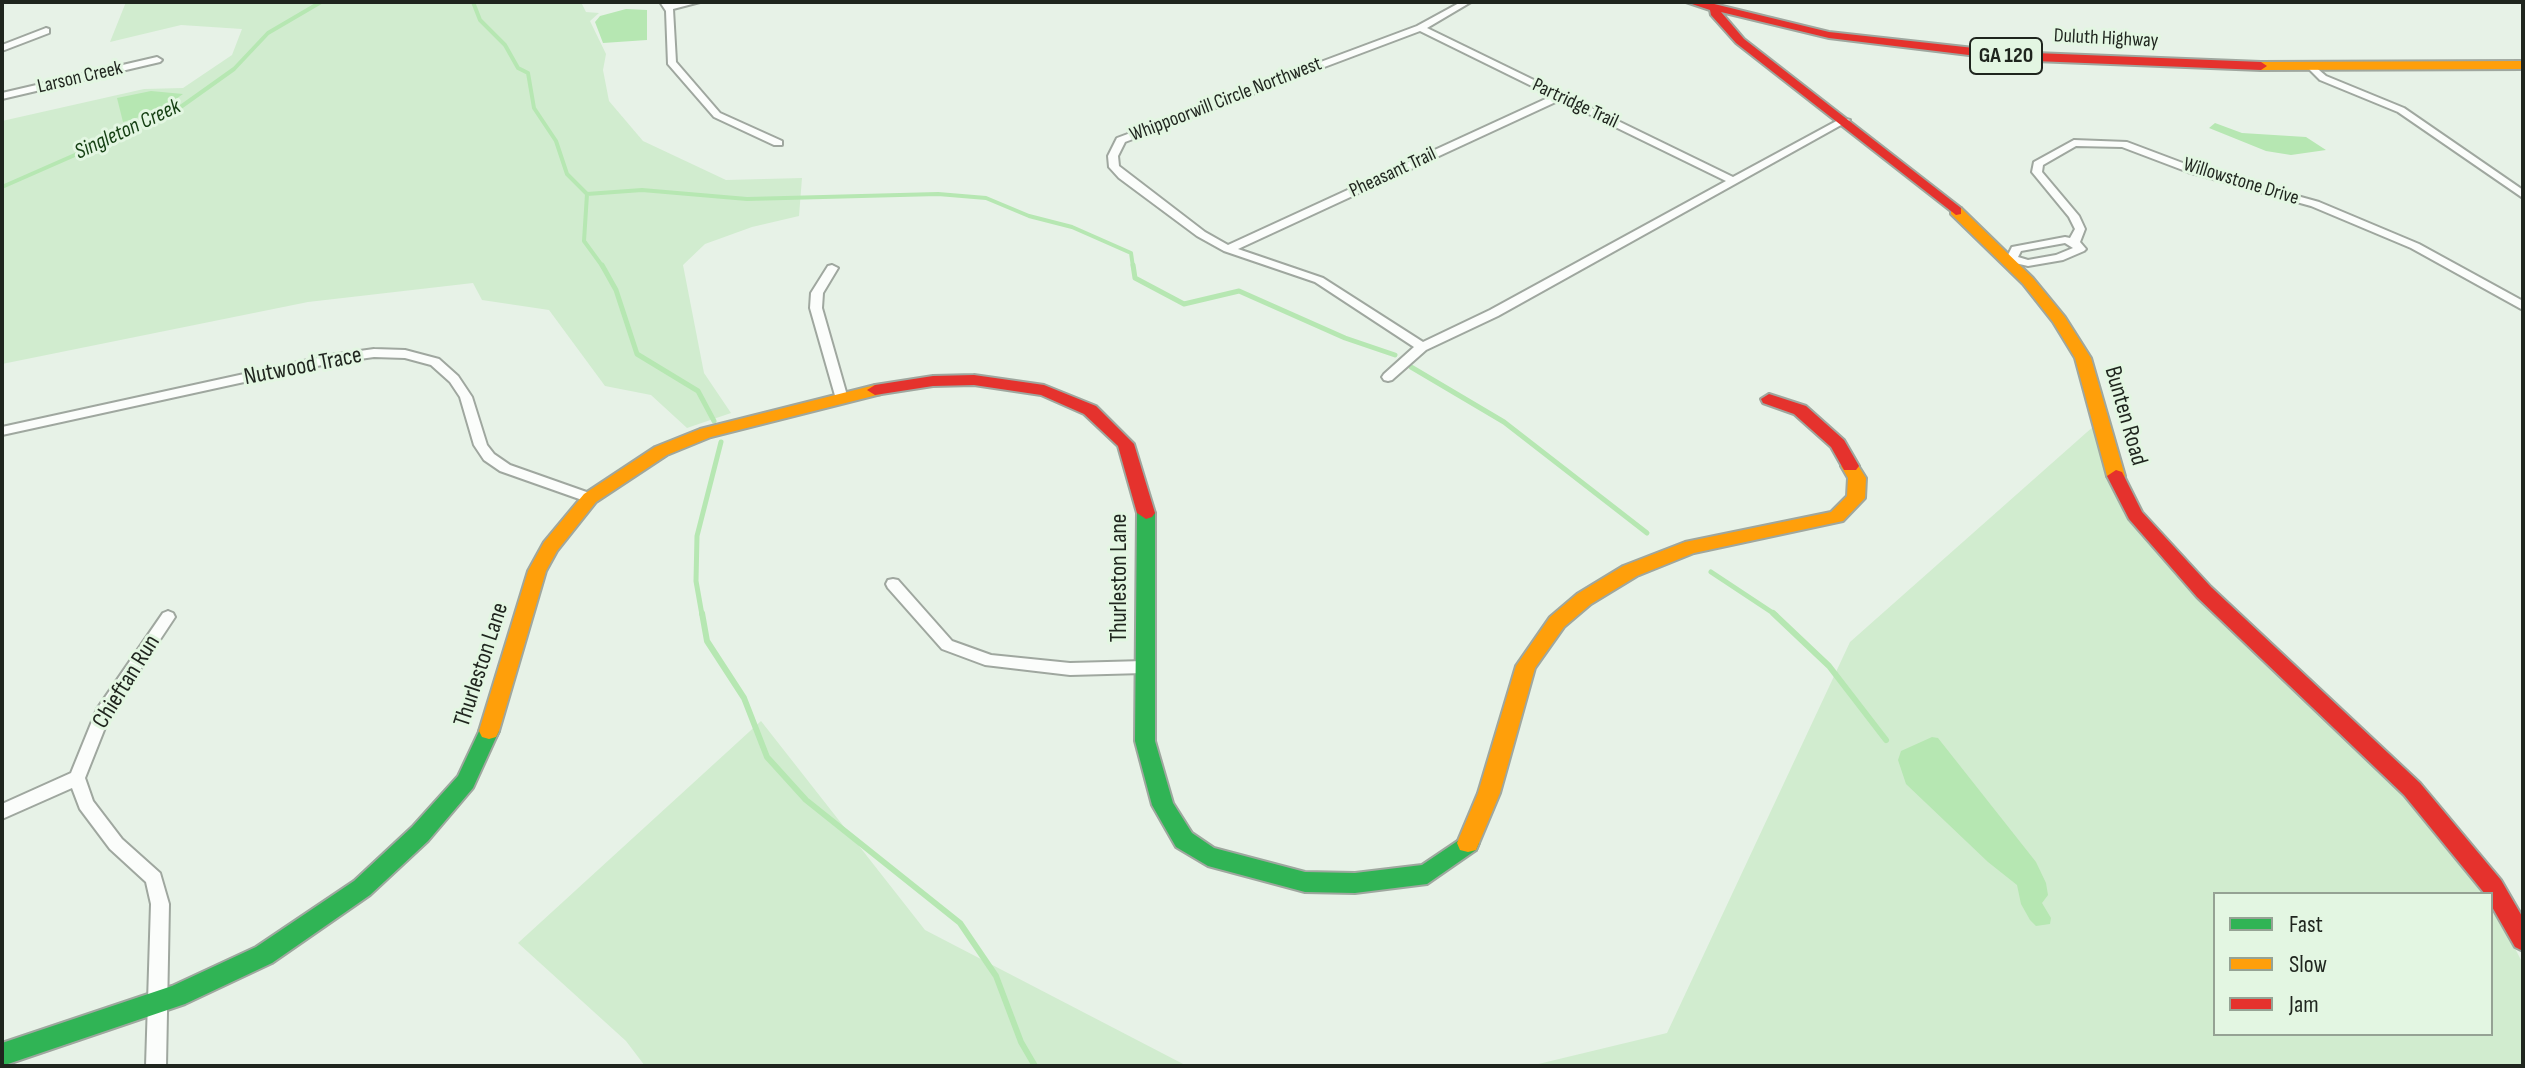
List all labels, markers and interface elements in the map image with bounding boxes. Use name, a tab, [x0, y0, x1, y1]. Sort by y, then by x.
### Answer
street label: Duluth Highway	[2053, 24, 2159, 54]
road number: GA 120	[1970, 38, 2042, 74]
street label: Whippoorwill Circle Northwest	[1127, 52, 1325, 148]
street label: Larson Creek	[35, 57, 125, 99]
street label: Partridge Trail	[1528, 74, 1622, 134]
water label: Singleton Creek	[71, 94, 185, 166]
street label: Pheasant Trail	[1346, 143, 1440, 203]
street label: Willowstone Drive	[2180, 153, 2302, 211]
street label: Nutwood Trace	[242, 341, 364, 393]
street label: Bunten Road	[2097, 363, 2153, 469]
street label: Thurleston Lane	[1106, 514, 1134, 642]
street label: Thurleston Lane	[448, 599, 516, 731]
street label: Chieftan Run	[87, 630, 167, 734]
legend	[2213, 892, 2493, 1036]
text: Fast	[2289, 910, 2323, 939]
text: Slow	[2289, 950, 2327, 979]
text: Jam	[2289, 990, 2319, 1019]

